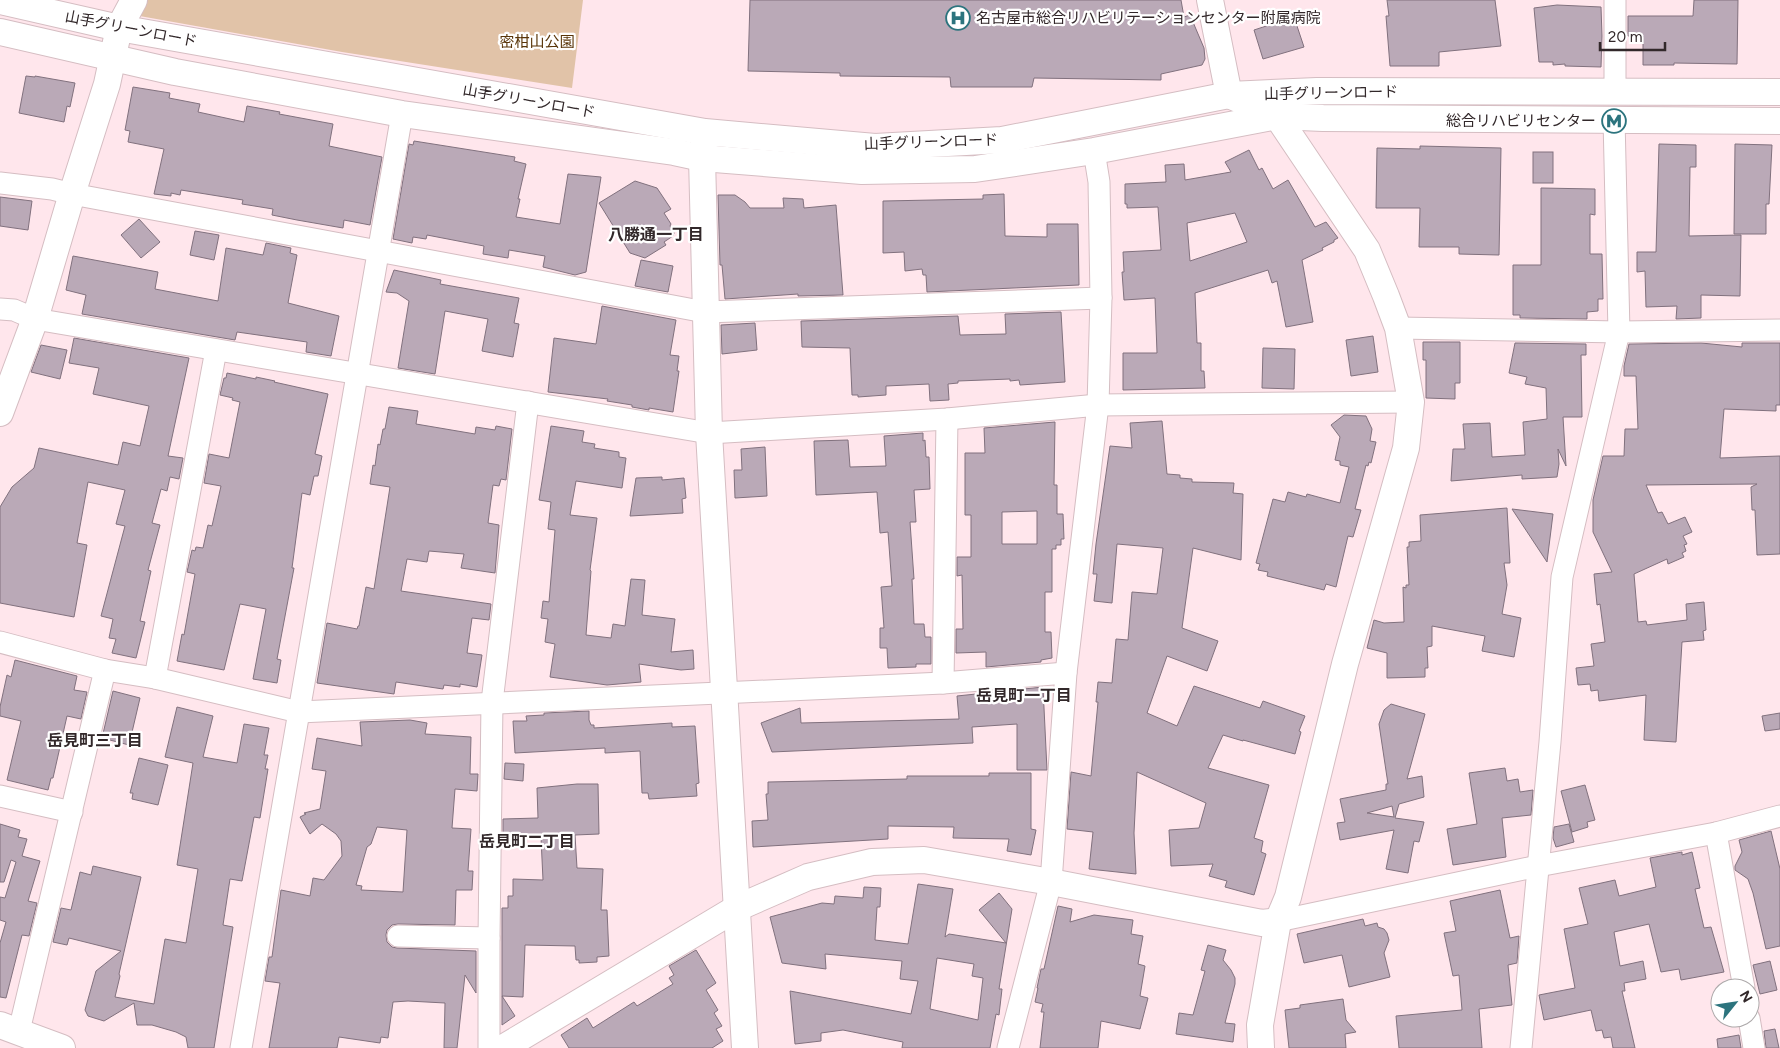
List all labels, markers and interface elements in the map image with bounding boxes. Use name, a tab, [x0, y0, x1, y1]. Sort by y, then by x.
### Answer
hospital icon: 名古屋市総合リハビリテーションセンター附属病院	[945, 5, 971, 31]
street label: 山手グリーンロード	[63, 7, 199, 51]
place label: 名古屋市総合リハビリテーションセンター附属病院	[976, 9, 1321, 27]
scale bar	[1600, 20, 1665, 52]
text: 20 m	[1608, 28, 1642, 46]
park label: 密柑山公園	[499, 33, 575, 51]
street label: 山手グリーンロード	[461, 80, 597, 122]
street label: 山手グリーンロード	[1264, 83, 1398, 103]
metro station icon: 総合リハビリセンター	[1601, 108, 1627, 134]
place label: 総合リハビリセンター	[1446, 112, 1596, 130]
street label: 山手グリーンロード	[864, 131, 998, 153]
district label: 八勝通一丁目	[608, 225, 704, 244]
district label: 岳見町一丁目	[976, 686, 1072, 705]
district label: 岳見町三丁目	[47, 731, 143, 750]
district label: 岳見町二丁目	[479, 832, 575, 851]
north arrow	[1710, 978, 1760, 1028]
text: N	[1736, 988, 1756, 1006]

